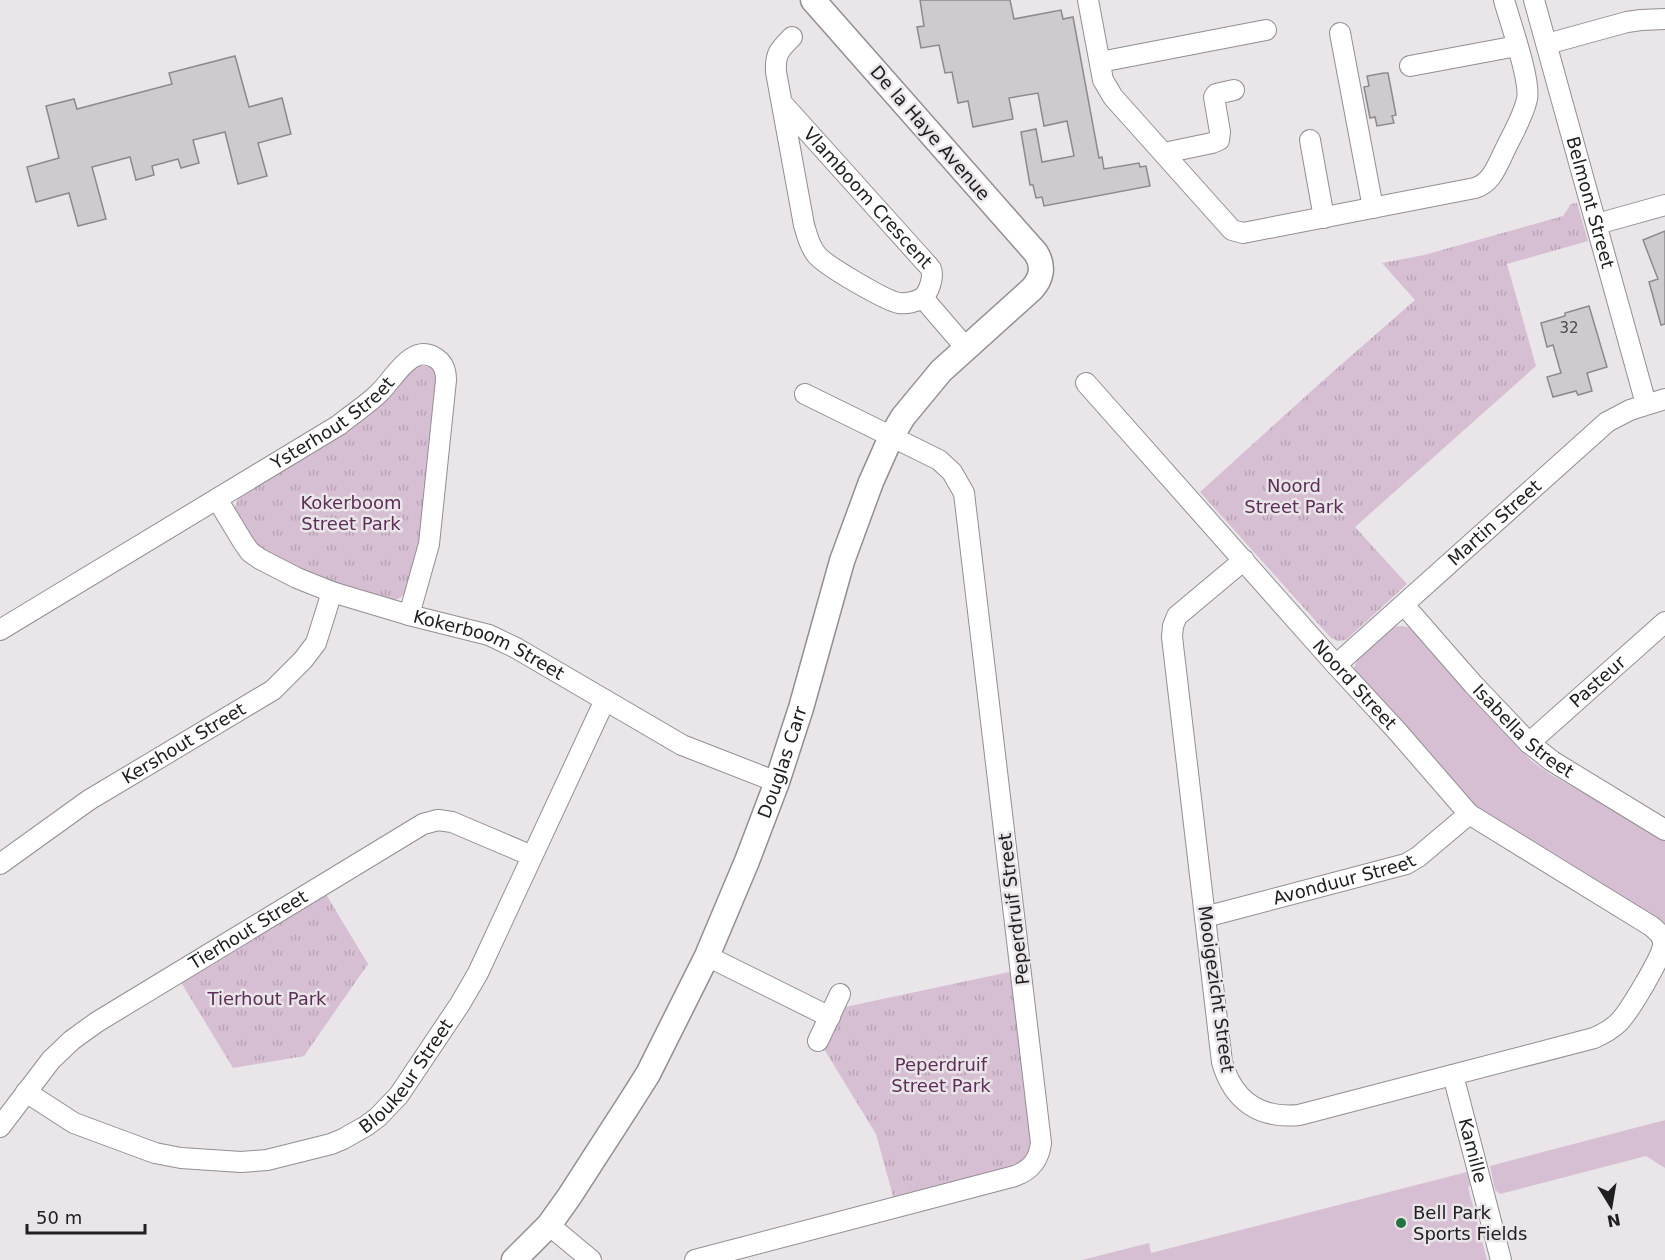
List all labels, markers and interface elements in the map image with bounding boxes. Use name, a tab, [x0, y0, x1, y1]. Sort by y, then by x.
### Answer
street label: De la Haye Avenue	[866, 61, 994, 204]
street label: Vlamboom Crescent	[799, 123, 937, 273]
street label: Belmont Street	[1562, 134, 1619, 271]
house number: 32	[1559, 319, 1579, 337]
street label: Ysterhout Street	[266, 373, 399, 474]
park label: Noord Street Park	[1244, 475, 1344, 517]
street label: Martin Street	[1443, 475, 1545, 570]
park label: Kokerboom Street Park	[300, 492, 402, 534]
street label: Kokerboom Street	[411, 606, 568, 684]
street label: Noord Street	[1309, 635, 1401, 734]
street label: Pasteur	[1565, 651, 1630, 712]
street label: Isabella Street	[1469, 679, 1578, 782]
street label: Kershout Street	[118, 698, 249, 788]
street label: Douglas Carr	[753, 703, 811, 821]
street label: Peperdruif Street	[994, 832, 1033, 986]
street label: Avonduur Street	[1271, 850, 1419, 909]
street label: Tierhout Street	[184, 886, 311, 974]
street label: Mooigezicht Street	[1194, 904, 1239, 1074]
park label: Tierhout Park	[206, 988, 327, 1009]
street label: Bloukeur Street	[355, 1015, 457, 1137]
park label: Peperdruif Street Park	[891, 1054, 991, 1096]
street label: Kamille	[1455, 1116, 1492, 1185]
north arrow	[1581, 1176, 1641, 1236]
scale bar	[27, 1197, 146, 1235]
place label: Bell Park Sports Fields	[1413, 1202, 1527, 1244]
text: 50 m	[36, 1207, 82, 1228]
text: N	[1605, 1210, 1622, 1231]
marker: Bell Park Sports Fields	[1394, 1216, 1408, 1230]

